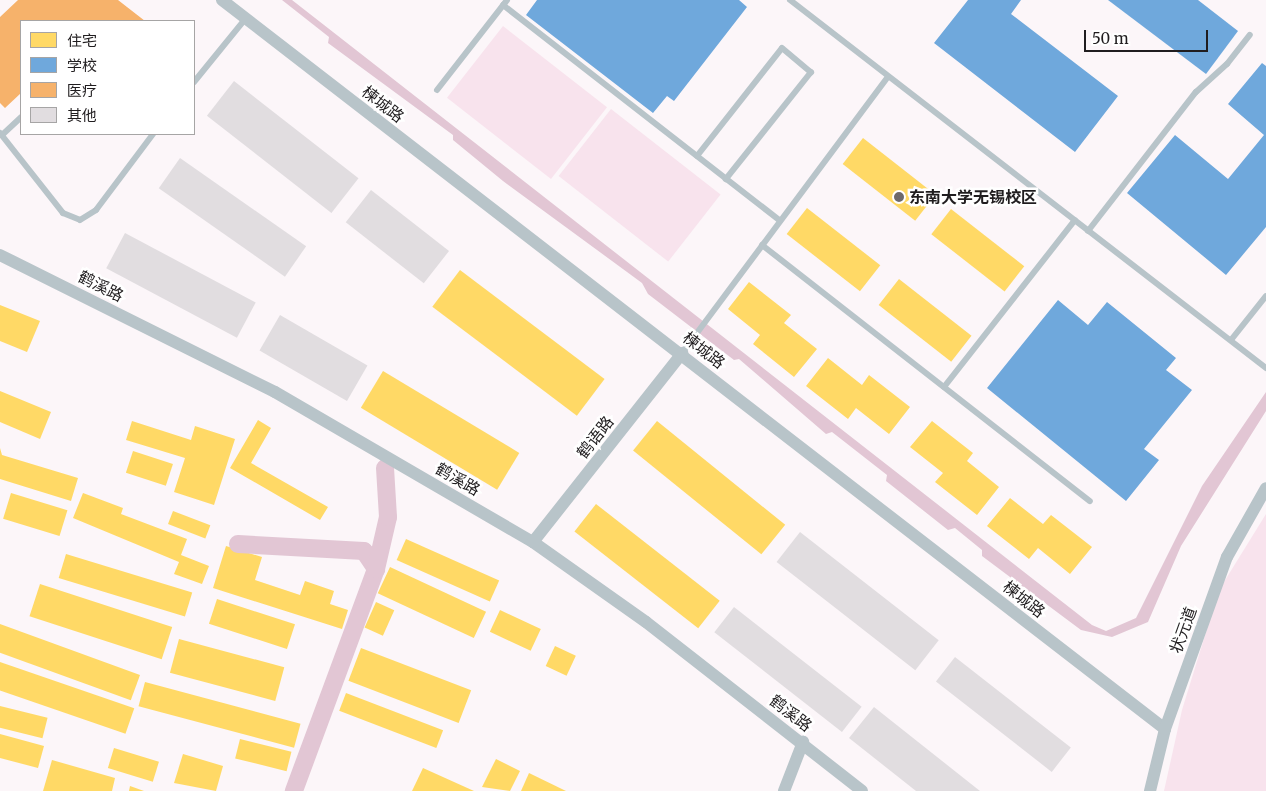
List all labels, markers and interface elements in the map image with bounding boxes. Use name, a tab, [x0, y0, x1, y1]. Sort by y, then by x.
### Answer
legend	[20, 20, 195, 135]
scale bar	[1086, 20, 1210, 52]
text: 50 m	[1092, 29, 1129, 48]
text: 住宅	[67, 31, 97, 50]
text: 学校	[67, 56, 97, 75]
text: 医疗	[67, 81, 97, 100]
street label: 楝城路	[358, 82, 408, 126]
text: 其他	[67, 106, 97, 125]
place label: 东南大学无锡校区	[909, 187, 1037, 207]
marker: 东南大学无锡校区	[893, 191, 905, 203]
street label: 鹤溪路	[75, 267, 127, 305]
street label: 楝城路	[679, 328, 729, 372]
street label: 鹤语路	[573, 412, 617, 462]
street label: 鹤溪路	[432, 459, 484, 499]
street label: 楝城路	[999, 577, 1049, 621]
street label: 状元道	[1166, 604, 1200, 656]
street label: 鹤溪路	[766, 691, 816, 735]

